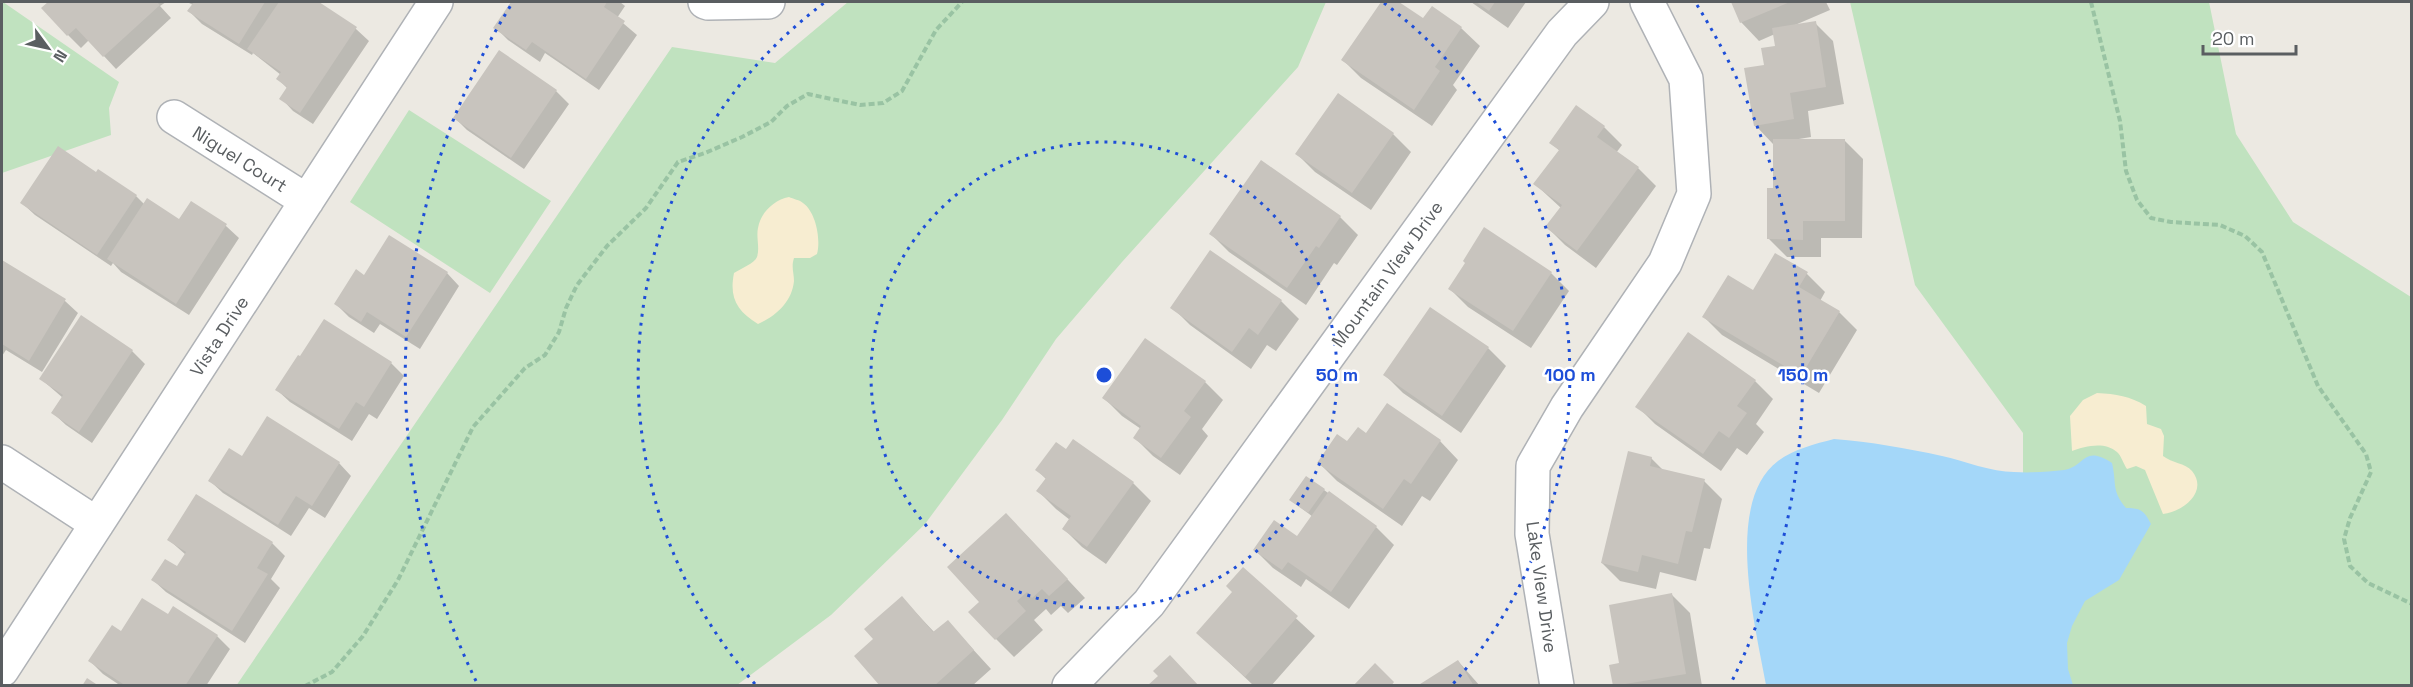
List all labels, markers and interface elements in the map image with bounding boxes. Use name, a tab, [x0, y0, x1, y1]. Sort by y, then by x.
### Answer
north arrow	[18, 18, 78, 78]
scale bar	[2203, 18, 2296, 56]
text: 20 m	[2212, 27, 2255, 50]
text: N	[48, 46, 72, 66]
street label: Niguel Court	[188, 121, 292, 197]
street label: Mountain View Drive	[1326, 196, 1448, 352]
street label: Vista Drive	[185, 292, 253, 380]
text: 50 m	[1316, 363, 1358, 386]
text: 100 m	[1544, 363, 1596, 386]
text: 150 m	[1778, 363, 1828, 386]
centre of rings	[1094, 365, 1114, 385]
street label: Lake View Drive	[1521, 520, 1563, 654]

